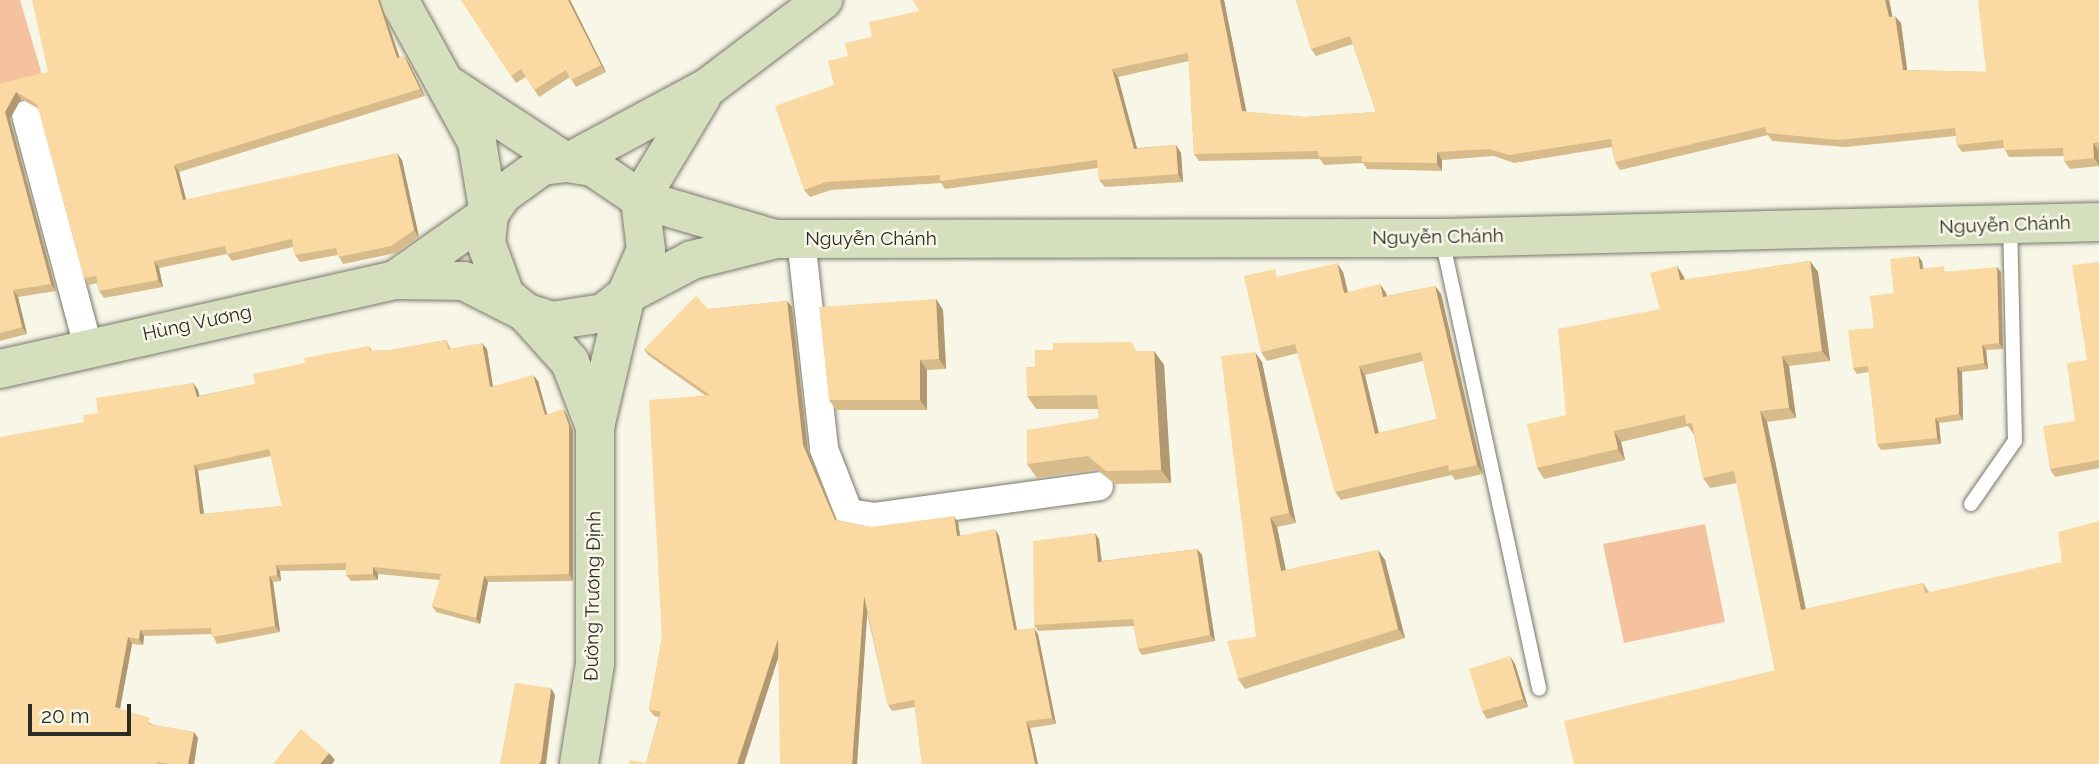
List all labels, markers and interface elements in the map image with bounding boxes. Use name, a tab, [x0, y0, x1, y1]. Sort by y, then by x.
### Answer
street label: Nguyễn Chánh	[1939, 211, 2071, 239]
street label: Nguyễn Chánh	[1372, 224, 1504, 250]
street label: Nguyễn Chánh	[805, 228, 937, 250]
street label: Hùng Vương	[140, 300, 254, 346]
street label: Đường Trương Định	[580, 510, 606, 682]
scale bar	[32, 690, 135, 734]
text: 20 m	[41, 703, 89, 728]

